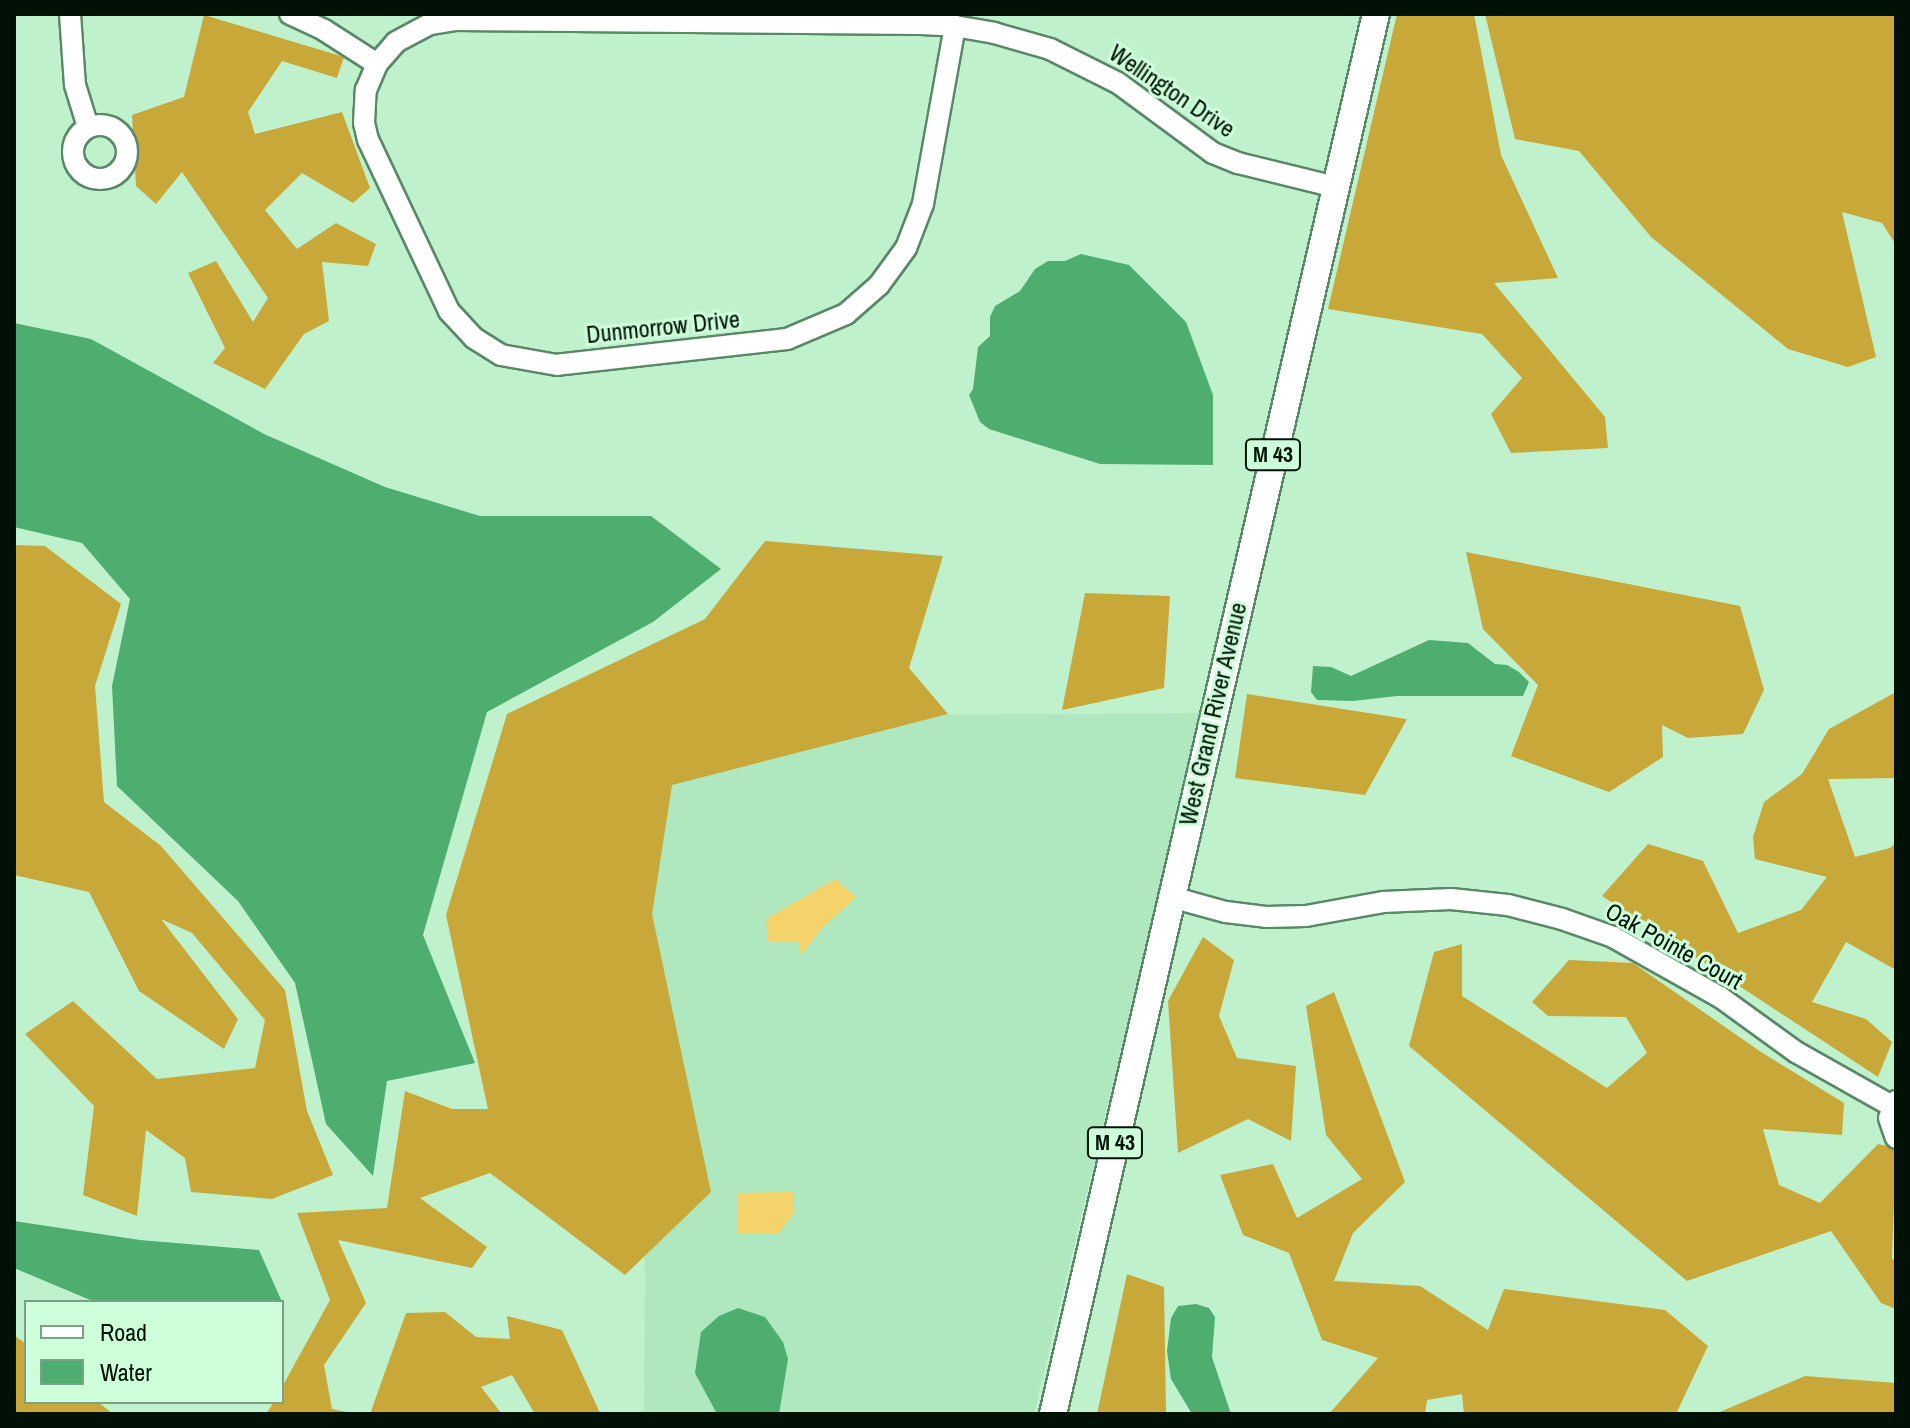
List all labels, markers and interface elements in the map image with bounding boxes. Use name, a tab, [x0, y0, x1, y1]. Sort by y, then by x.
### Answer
street label: Wellington Drive	[1104, 38, 1240, 144]
street label: Dunmorrow Drive	[585, 305, 741, 349]
road number: M 43	[1243, 437, 1303, 473]
street label: West Grand River Avenue	[1173, 599, 1253, 829]
street label: Oak Pointe Court	[1601, 897, 1747, 995]
road number: M 43	[1085, 1125, 1145, 1161]
legend	[24, 1300, 284, 1404]
text: Road	[100, 1316, 147, 1348]
text: Water	[100, 1356, 152, 1388]

